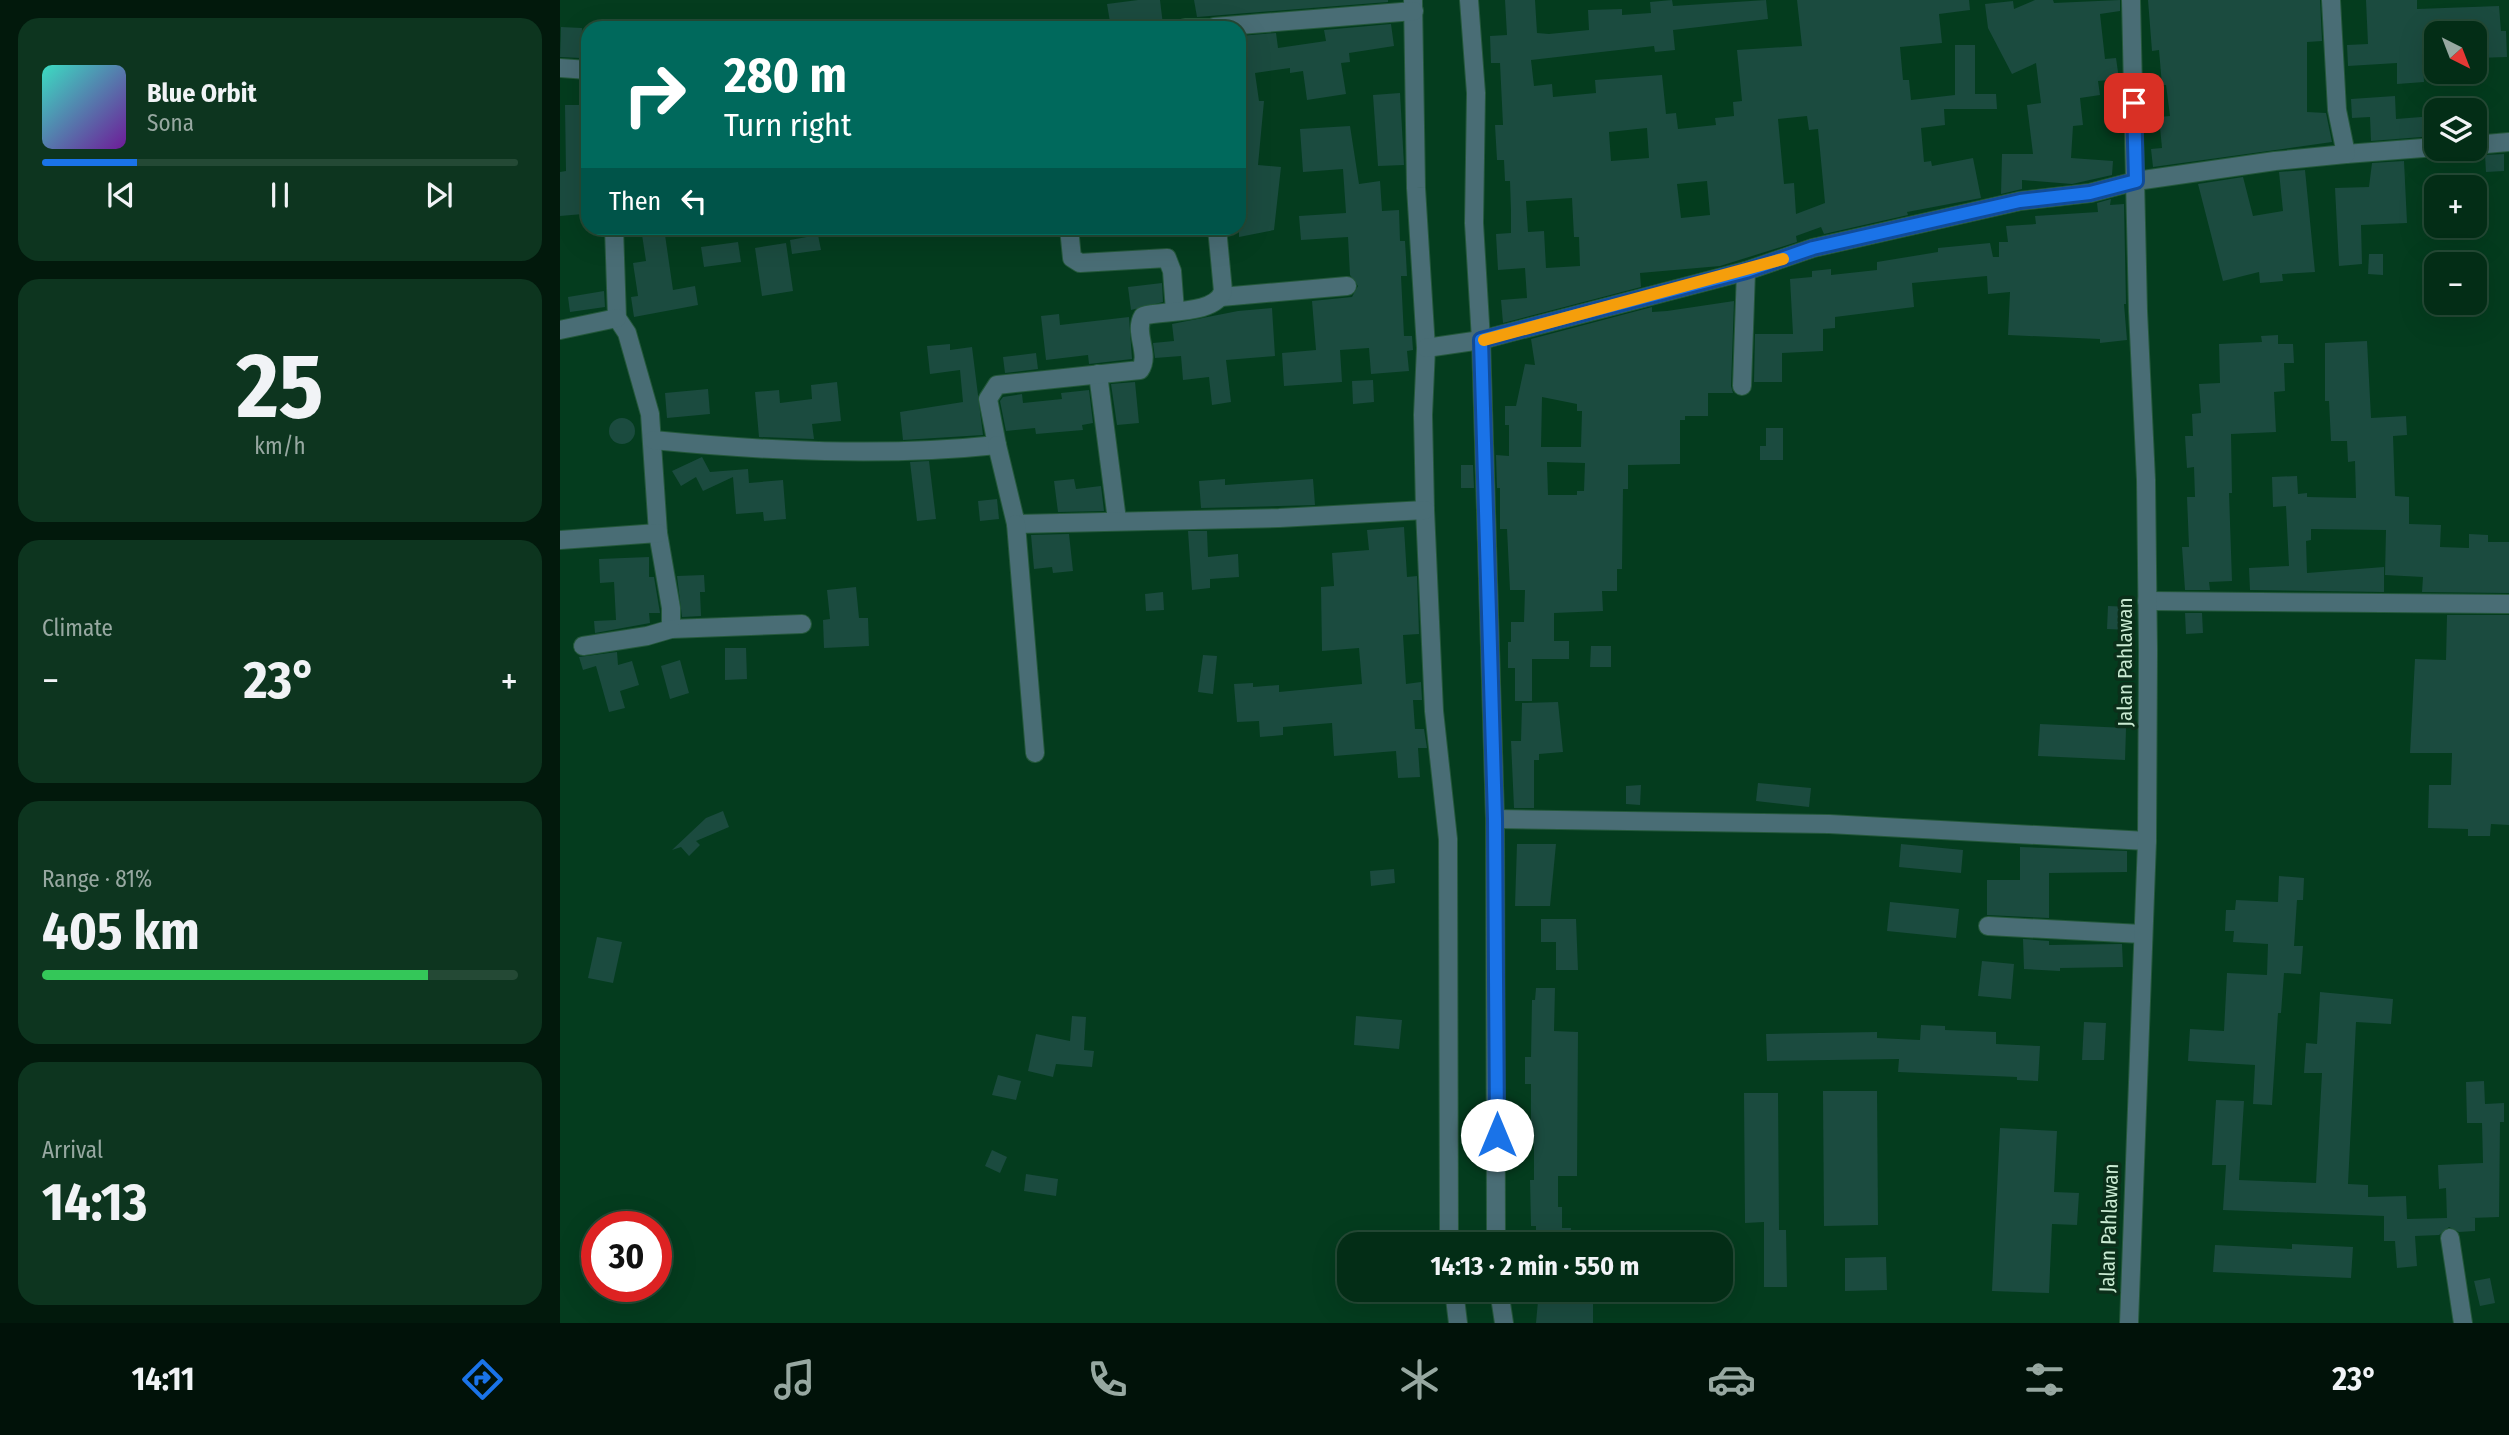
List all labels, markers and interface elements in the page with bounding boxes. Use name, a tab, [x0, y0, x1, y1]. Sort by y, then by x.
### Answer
north arrow	[2424, 21, 2487, 84]
map controls	[2424, 21, 2487, 315]
text: 280 m	[724, 46, 847, 105]
icon: right	[609, 49, 700, 140]
pin	[2104, 73, 2164, 133]
text: Blue Orbit	[147, 78, 257, 109]
icon: arrive	[2115, 84, 2153, 122]
button: layers	[2424, 98, 2487, 161]
text: Turn right	[724, 106, 851, 144]
text: Sona	[147, 109, 194, 137]
button: +	[2424, 175, 2487, 238]
icon: previous	[102, 176, 140, 214]
icon: pause	[261, 176, 299, 214]
icon: next	[420, 176, 458, 214]
icon: left	[675, 182, 713, 220]
text: Then	[609, 186, 661, 217]
button: −	[2424, 252, 2487, 315]
text: 25	[237, 332, 323, 441]
text: km/h	[254, 432, 306, 460]
street label: Jalan Pahlawan	[2112, 597, 2138, 727]
text: Climate	[42, 614, 113, 642]
text: 23°	[243, 649, 316, 712]
text: −	[42, 658, 59, 704]
text: +	[501, 658, 518, 704]
text: Range · 81%	[42, 865, 152, 893]
text: 405 km	[42, 900, 200, 963]
position arrow	[1460, 1098, 1534, 1172]
text: Arrival	[42, 1136, 103, 1164]
street label: Jalan Pahlawan	[2094, 1163, 2124, 1293]
text: 14:13	[42, 1171, 147, 1234]
speed limit sign: 30	[581, 1211, 672, 1302]
text: 14:13 · 2 min · 550 m	[1431, 1251, 1639, 1282]
icon: directions	[458, 1355, 507, 1404]
icon: music	[770, 1355, 819, 1404]
icon: phone	[1083, 1355, 1132, 1404]
icon: climate	[1395, 1355, 1444, 1404]
icon: car	[1707, 1355, 1756, 1404]
icon: filters	[2020, 1355, 2069, 1404]
text: 14:11	[132, 1360, 194, 1398]
text: 23°	[2332, 1360, 2377, 1398]

